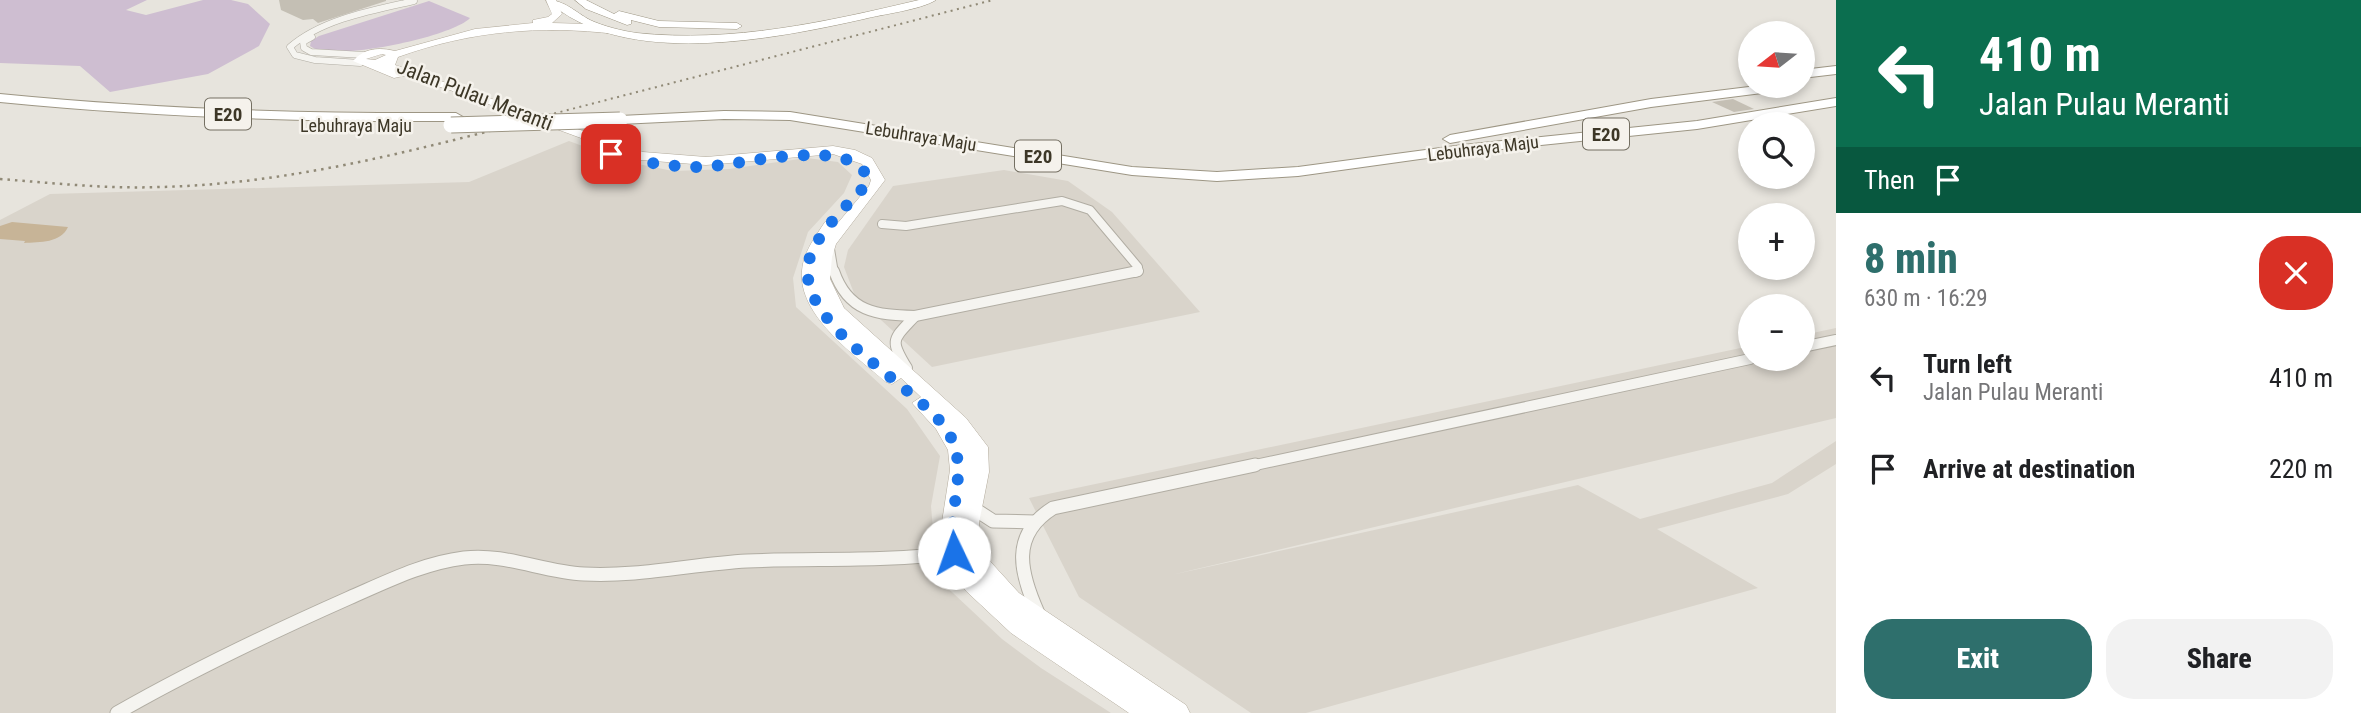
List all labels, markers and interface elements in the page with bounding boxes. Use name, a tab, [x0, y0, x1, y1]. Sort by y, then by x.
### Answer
north arrow	[1738, 21, 1815, 98]
map controls	[1738, 21, 1815, 371]
text: 410 m	[1979, 26, 2101, 83]
icon: left	[1864, 28, 1955, 119]
street label: Jalan Pulau Meranti	[394, 54, 556, 136]
text: Jalan Pulau Meranti	[1979, 85, 2230, 123]
road number: E20	[205, 98, 251, 130]
button: search	[1738, 112, 1815, 189]
street label: Lebuhraya Maju	[300, 115, 412, 136]
street label: Lebuhraya Maju	[864, 117, 978, 155]
road number: E20	[1583, 118, 1629, 150]
pin	[581, 124, 641, 184]
street label: Lebuhraya Maju	[1426, 131, 1540, 165]
icon: arrive	[592, 135, 630, 173]
road number: E20	[1015, 140, 1061, 172]
icon: arrive	[1929, 161, 1967, 199]
text: Then	[1864, 165, 1915, 195]
button: +	[1738, 203, 1815, 280]
text: 8 min	[1864, 234, 1958, 283]
button: close	[2259, 236, 2333, 310]
text: 630 m · 16:29	[1864, 285, 1988, 312]
button: −	[1738, 294, 1815, 371]
text: Turn left	[1923, 349, 2012, 379]
icon: left	[1864, 359, 1902, 397]
text: 410 m	[2269, 363, 2333, 393]
text: Jalan Pulau Meranti	[1923, 379, 2103, 406]
icon: arrive	[1864, 450, 1902, 488]
text: Arrive at destination	[1923, 454, 2135, 484]
text: 220 m	[2269, 454, 2333, 484]
position arrow	[917, 516, 991, 590]
button: Exit	[1864, 619, 2092, 699]
button: Share	[2106, 619, 2333, 699]

